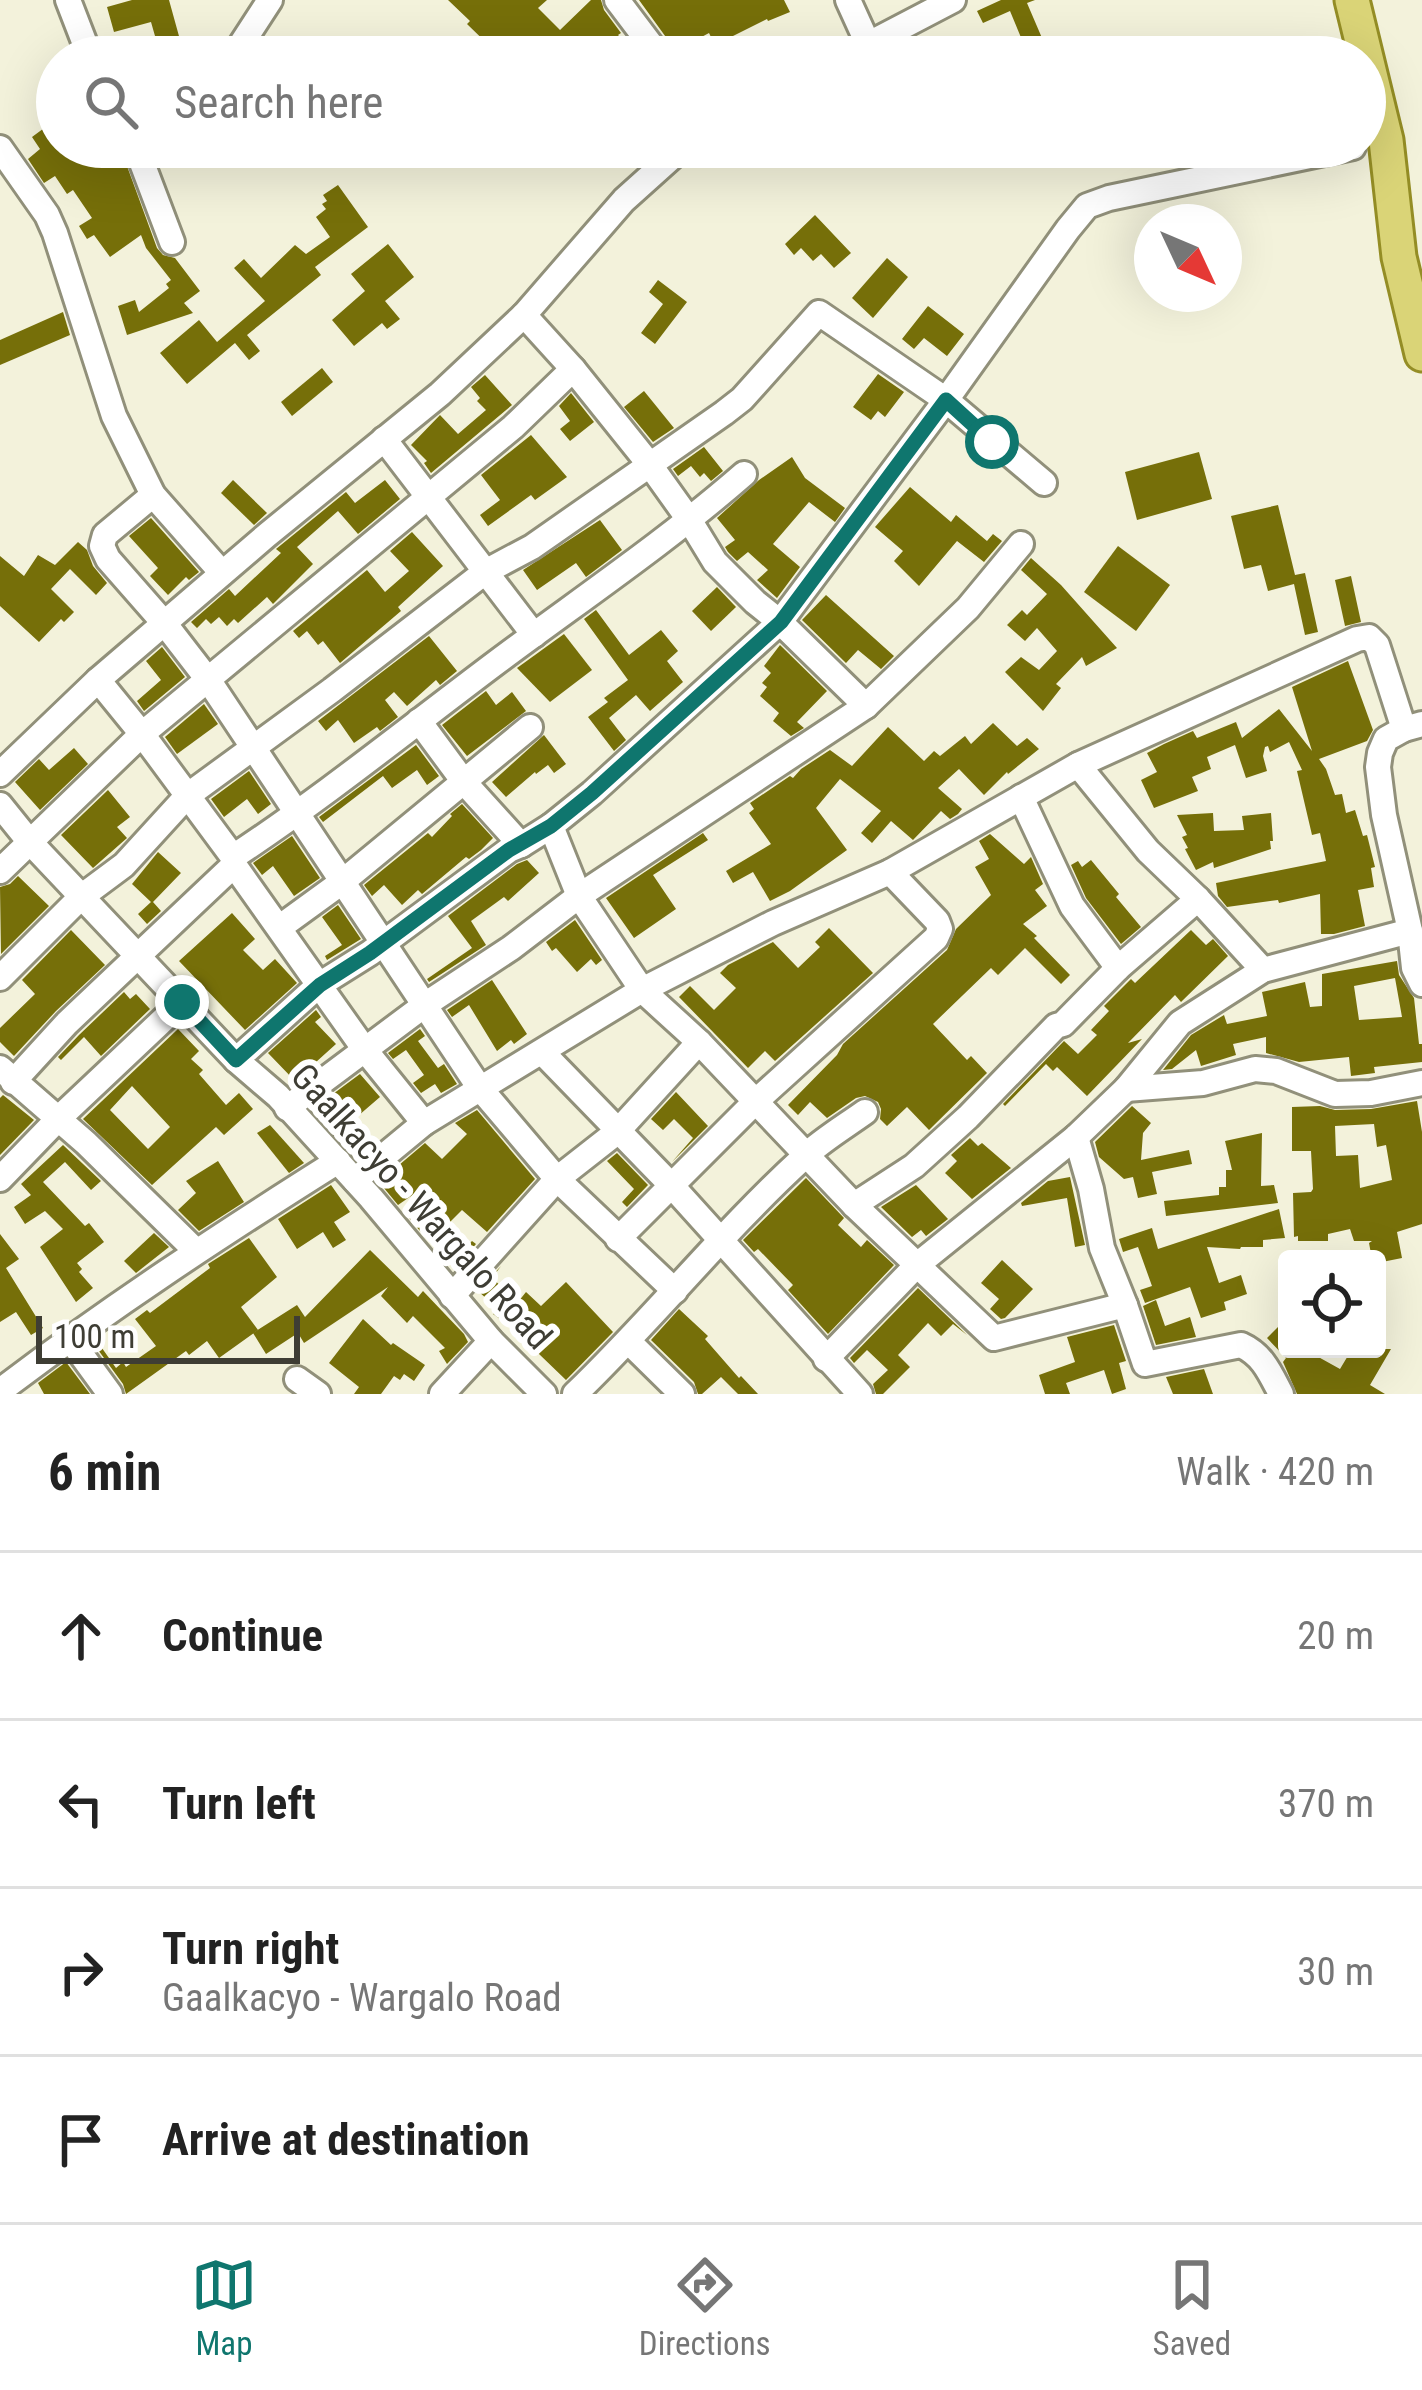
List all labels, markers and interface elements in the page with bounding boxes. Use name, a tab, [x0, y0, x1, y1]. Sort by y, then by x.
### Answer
search box	[36, 36, 1386, 168]
icon: search	[78, 69, 144, 135]
text: Search here	[174, 76, 383, 129]
north arrow	[1134, 204, 1242, 312]
route start	[965, 415, 1019, 469]
route end	[155, 975, 209, 1029]
street label: Gaalkacyo - Wargalo Road	[282, 1056, 560, 1358]
map controls	[1278, 1250, 1386, 1358]
button: locate	[1278, 1250, 1386, 1358]
scale bar	[36, 1310, 300, 1363]
text: 100 m	[54, 1317, 135, 1356]
text: 6 min	[48, 1443, 161, 1502]
text: Walk · 420 m	[1176, 1449, 1374, 1495]
icon: ahead	[48, 1603, 114, 1669]
text: Continue	[162, 1609, 323, 1662]
text: 20 m	[1297, 1613, 1374, 1659]
icon: left	[48, 1771, 114, 1837]
text: Turn left	[162, 1777, 316, 1830]
text: 370 m	[1278, 1781, 1374, 1827]
text: Turn right	[162, 1922, 339, 1975]
icon: right	[48, 1939, 114, 2005]
text: 30 m	[1297, 1949, 1374, 1995]
text: Gaalkacyo - Wargalo Road	[162, 1975, 562, 2021]
icon: arrive	[48, 2107, 114, 2173]
text: Arrive at destination	[162, 2113, 530, 2166]
tab: Map	[191, 2252, 257, 2363]
tab: Directions	[639, 2252, 771, 2363]
tab: Saved	[1153, 2252, 1231, 2363]

